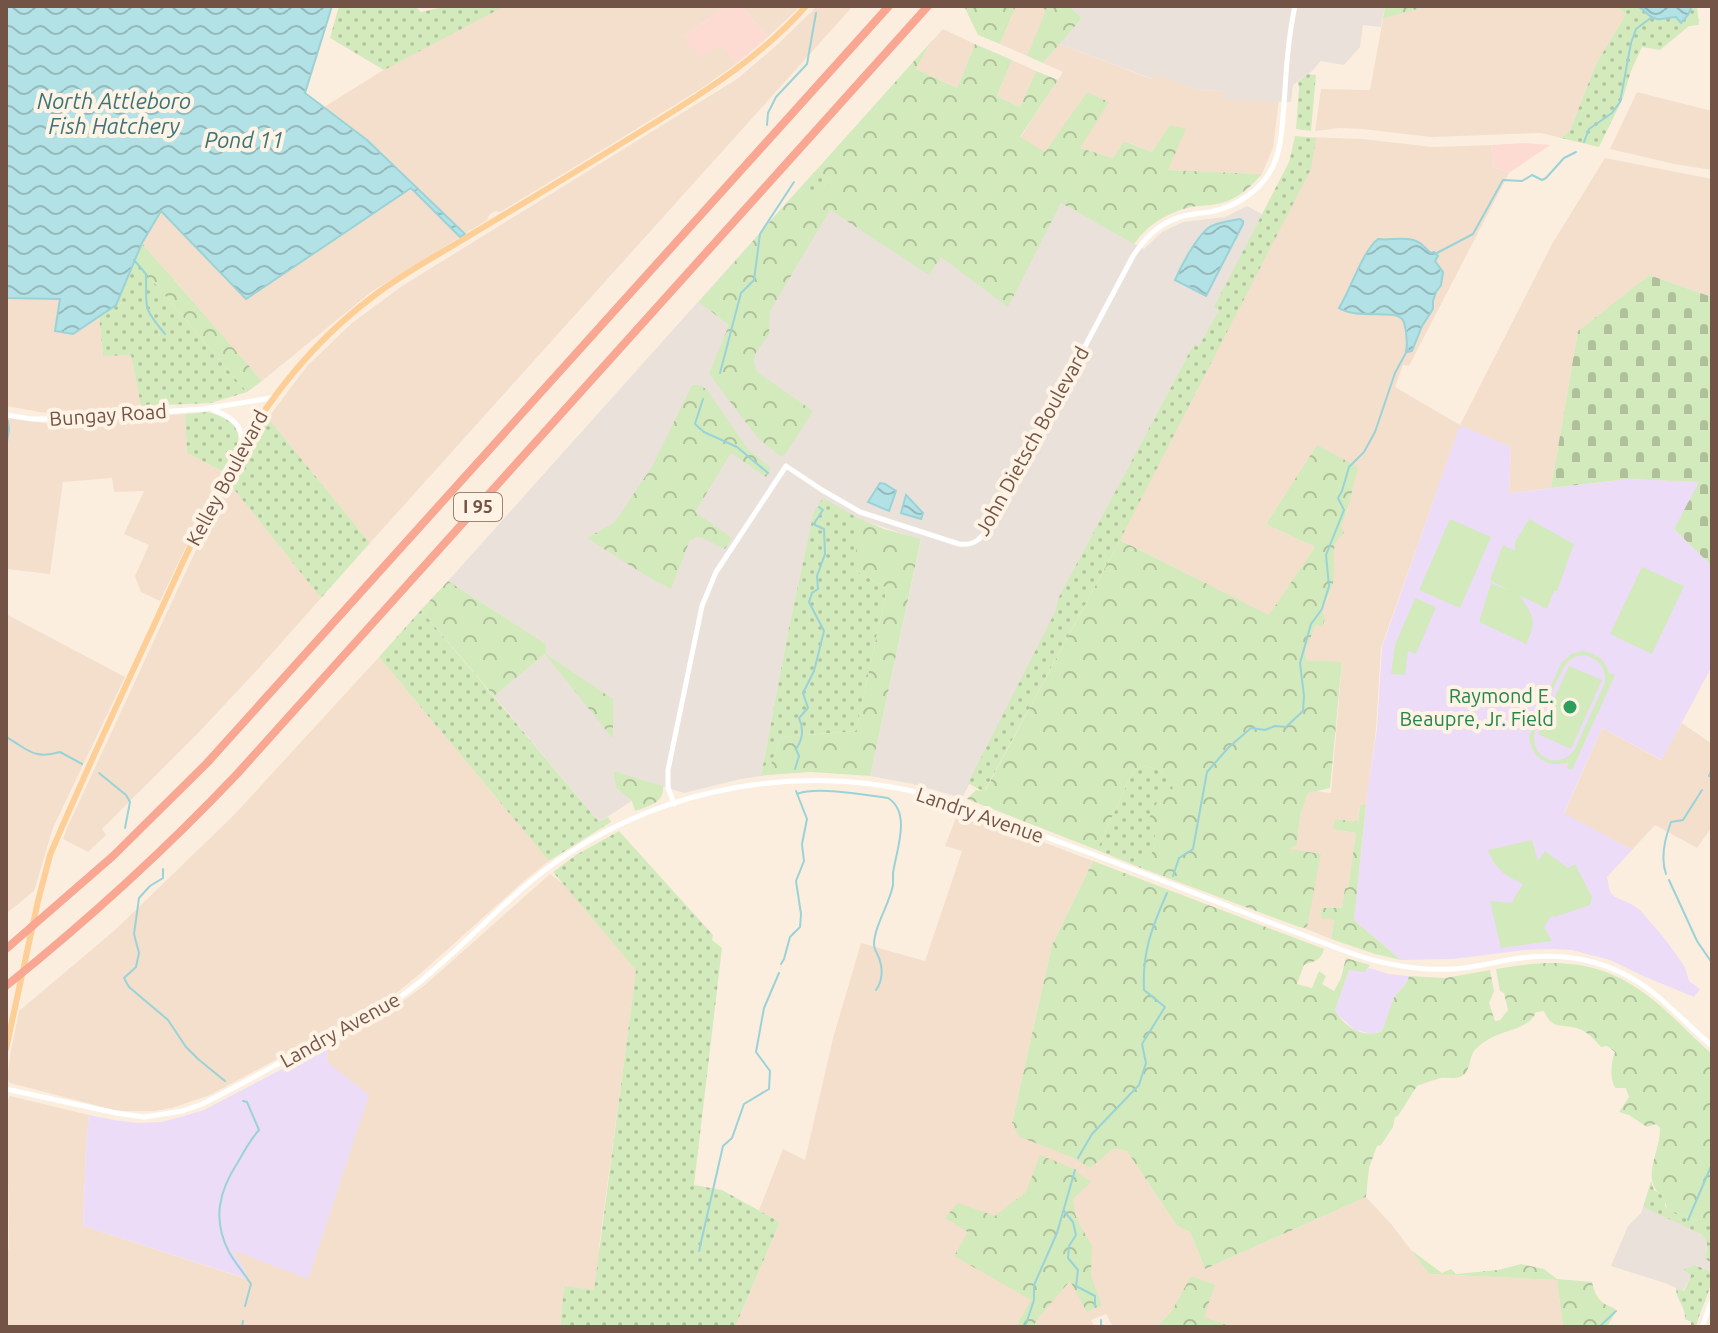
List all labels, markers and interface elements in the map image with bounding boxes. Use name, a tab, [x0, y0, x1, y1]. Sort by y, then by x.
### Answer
water label: North Attleboro Fish Hatchery	[37, 88, 191, 138]
water label: Pond 11	[204, 127, 284, 152]
street label: John Dietsch Boulevard	[970, 342, 1093, 539]
street label: Bungay Road	[48, 399, 167, 430]
street label: Kelley Boulevard	[181, 406, 272, 549]
road number: I 95	[454, 493, 502, 521]
place label: Raymond E. Beaupre, Jr. Field	[1399, 684, 1554, 730]
marker: Raymond E. Beaupre, Jr. Field	[1561, 698, 1579, 716]
street label: Landry Avenue	[913, 782, 1047, 847]
street label: Landry Avenue	[276, 987, 404, 1072]

